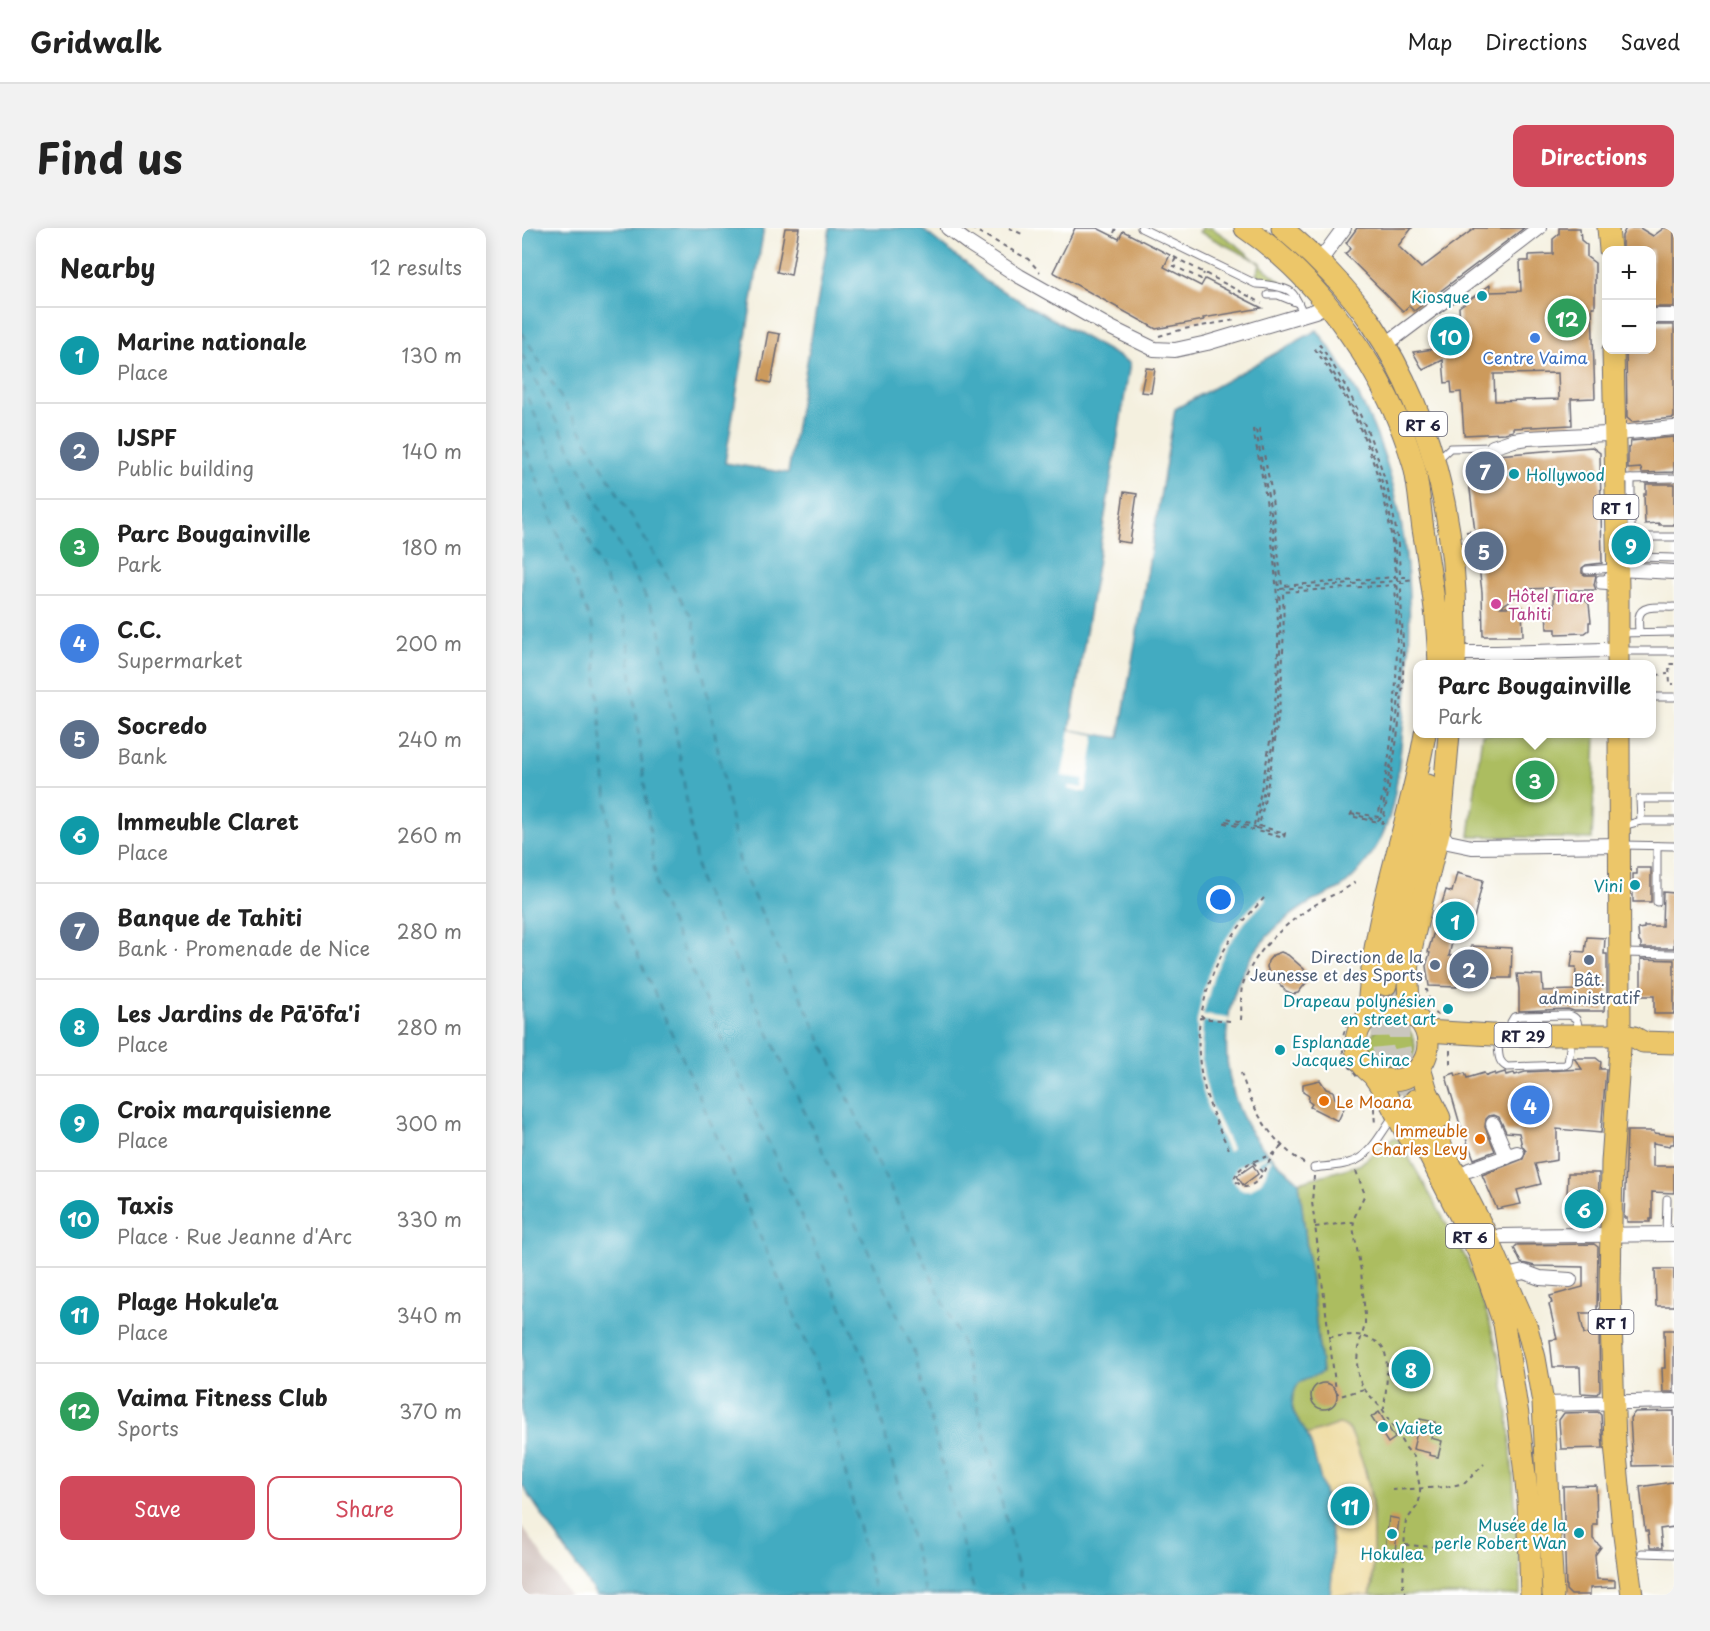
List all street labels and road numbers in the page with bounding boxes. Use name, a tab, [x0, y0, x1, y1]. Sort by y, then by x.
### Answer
road number: RT 6	[1399, 412, 1447, 436]
road number: RT 1	[1594, 495, 1638, 519]
road number: RT 29	[1494, 1023, 1552, 1047]
road number: RT 6	[1446, 1224, 1494, 1248]
road number: RT 1	[1588, 1310, 1634, 1334]

